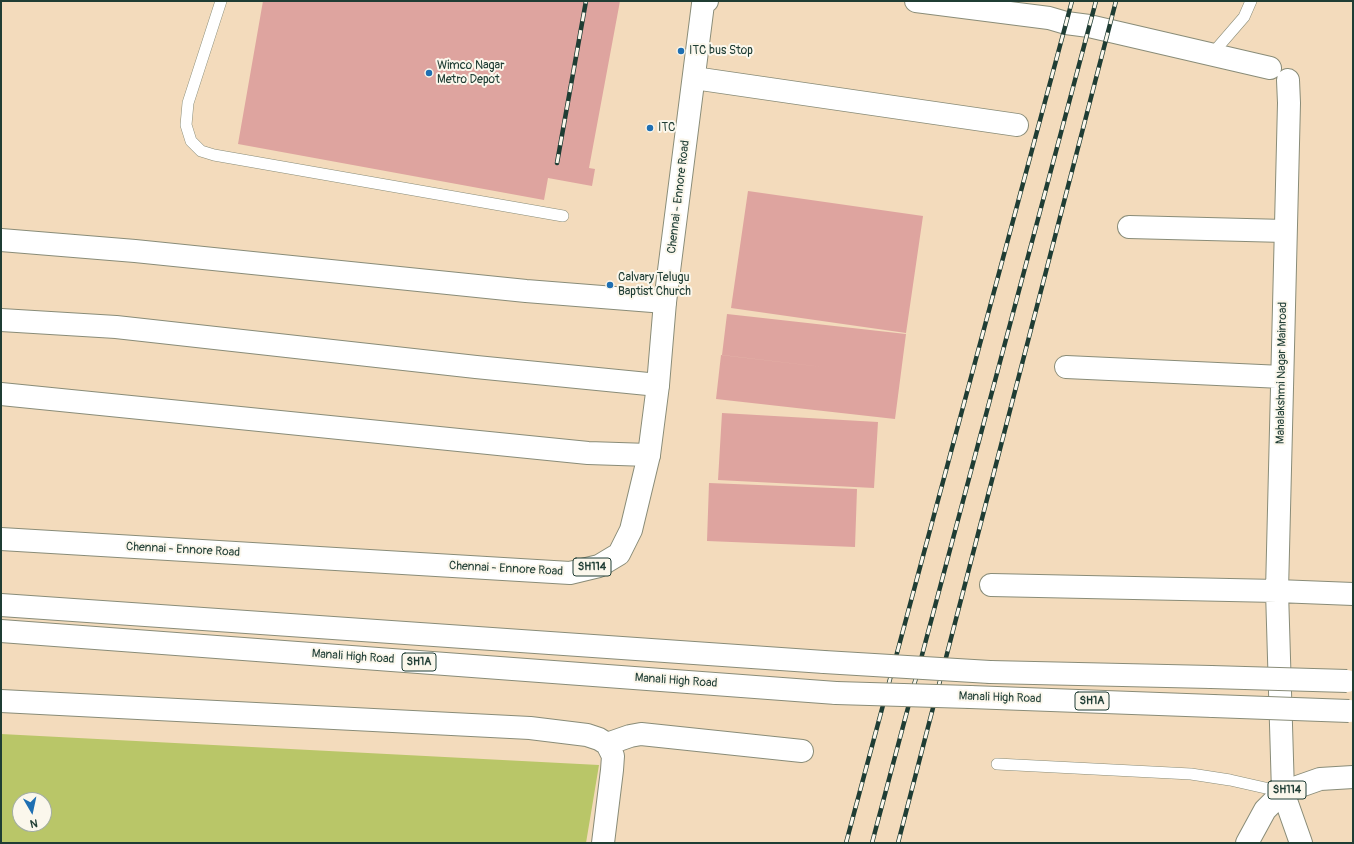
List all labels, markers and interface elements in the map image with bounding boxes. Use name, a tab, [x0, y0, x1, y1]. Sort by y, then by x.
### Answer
place label: ITC bus Stop	[689, 44, 753, 58]
marker: ITC bus Stop	[676, 46, 686, 56]
place label: Wimco Nagar Metro Depot	[437, 59, 504, 87]
marker: Wimco Nagar Metro Depot	[424, 68, 434, 78]
place label: ITC	[658, 121, 675, 135]
marker: ITC	[645, 123, 655, 133]
street label: Chennai - Ennore Road	[665, 139, 693, 255]
place label: Calvary Telugu Baptist Church	[618, 271, 691, 299]
marker: Calvary Telugu Baptist Church	[605, 280, 615, 290]
street label: Mahalakshmi Nagar Mainroad	[1274, 302, 1290, 444]
street label: Chennai - Ennore Road	[126, 540, 240, 560]
road number: SH114	[573, 558, 611, 576]
street label: Chennai - Ennore Road	[449, 559, 563, 579]
street label: Manali High Road	[311, 647, 395, 667]
road number: SH1A	[402, 653, 436, 671]
street label: Manali High Road	[634, 671, 718, 691]
street label: Manali High Road	[958, 689, 1042, 707]
road number: SH1A	[1075, 692, 1109, 710]
road number: SH114	[1268, 781, 1306, 799]
north arrow	[12, 792, 52, 832]
text: N	[29, 816, 38, 830]

